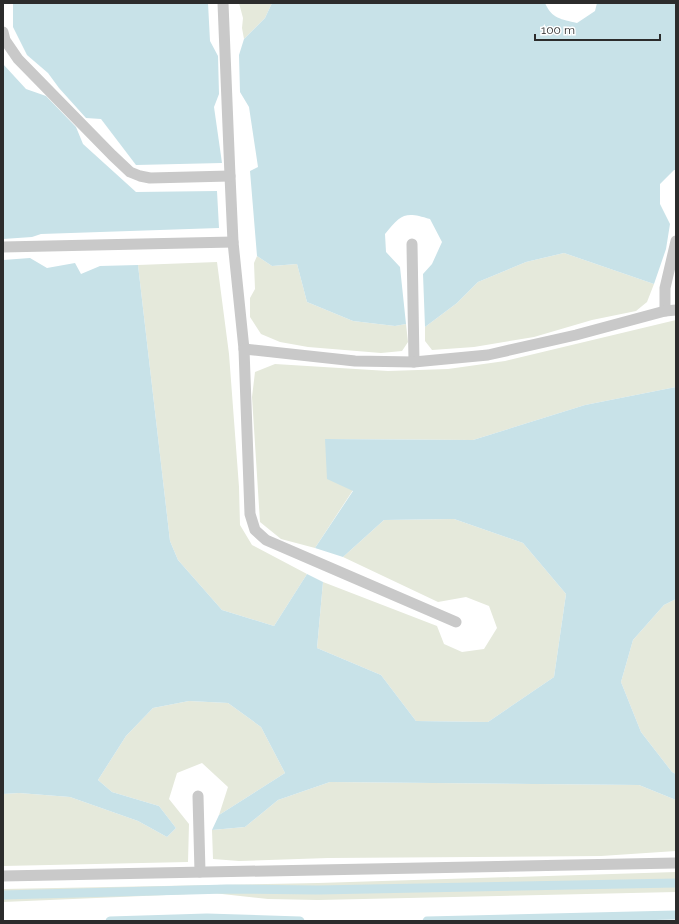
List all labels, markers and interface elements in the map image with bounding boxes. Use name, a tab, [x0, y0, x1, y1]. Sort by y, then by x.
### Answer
scale bar	[535, 16, 660, 42]
text: 100 m	[541, 23, 575, 37]

